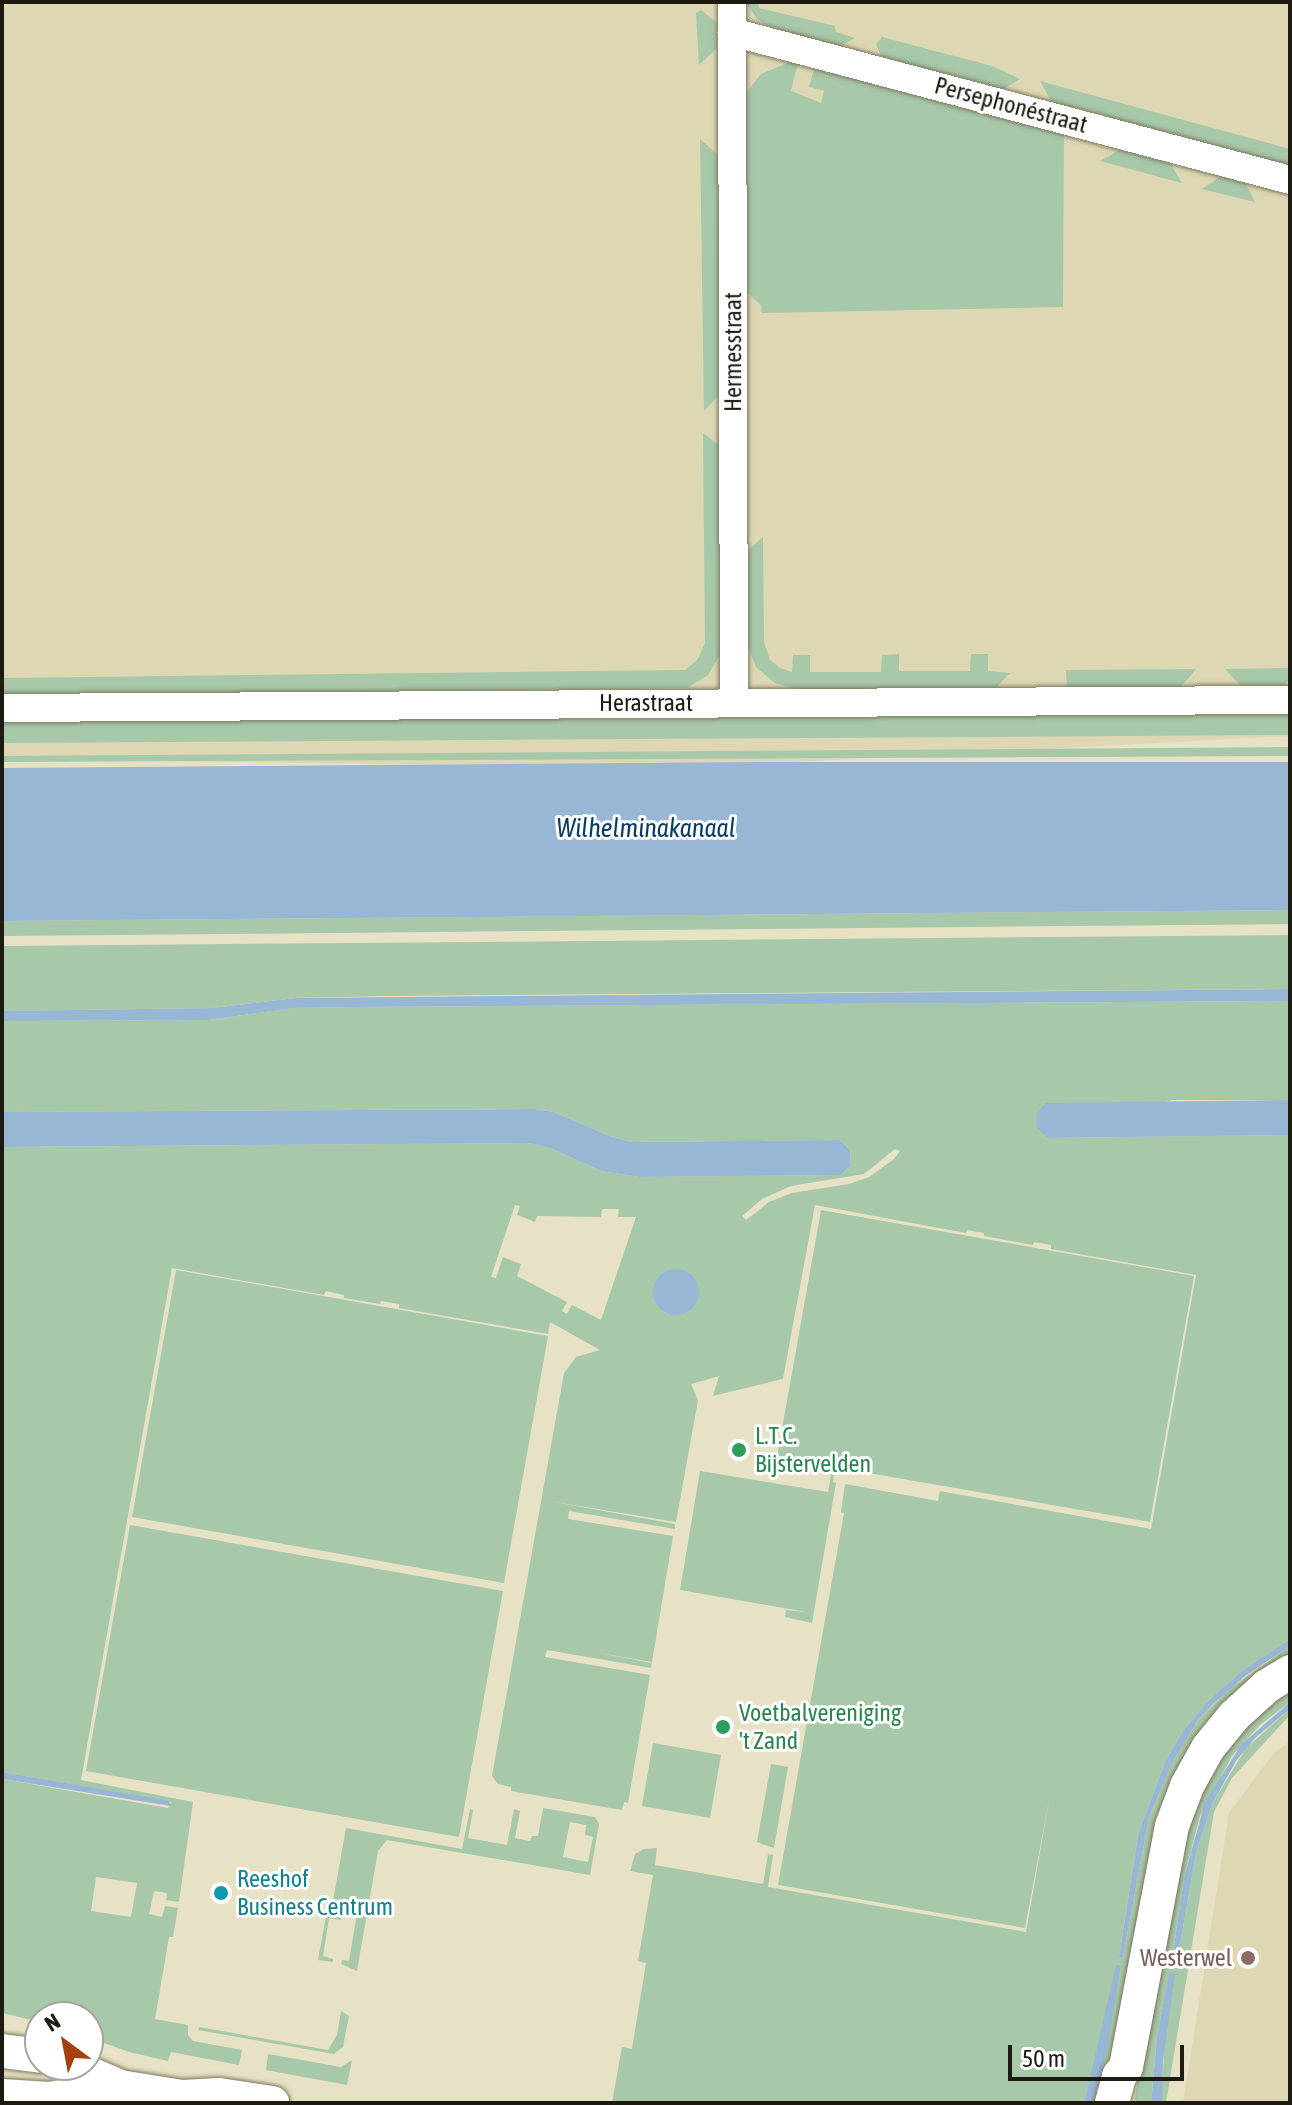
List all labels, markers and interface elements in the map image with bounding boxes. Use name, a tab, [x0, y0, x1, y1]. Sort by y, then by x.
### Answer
street label: Persephonéstraat	[931, 71, 1091, 139]
street label: Hermesstraat	[719, 292, 747, 412]
street label: Herastraat	[599, 689, 693, 717]
water label: Wilhelminakanaal	[556, 813, 736, 845]
place label: L.T.C. Bijstervelden	[755, 1422, 871, 1478]
marker: L.T.C. Bijstervelden	[730, 1441, 748, 1459]
place label: Voetbalvereniging 't Zand	[739, 1699, 901, 1755]
marker: Voetbalvereniging 't Zand	[714, 1718, 732, 1736]
place label: Reeshof Business Centrum	[237, 1865, 393, 1921]
marker: Reeshof Business Centrum	[212, 1884, 230, 1902]
place label: Westerwel	[1140, 1944, 1232, 1972]
marker: Westerwel	[1239, 1949, 1257, 1967]
north arrow	[24, 2001, 104, 2081]
text: N	[40, 2008, 65, 2037]
scale bar	[1012, 2029, 1188, 2079]
text: 50 m	[1022, 2045, 1065, 2072]

